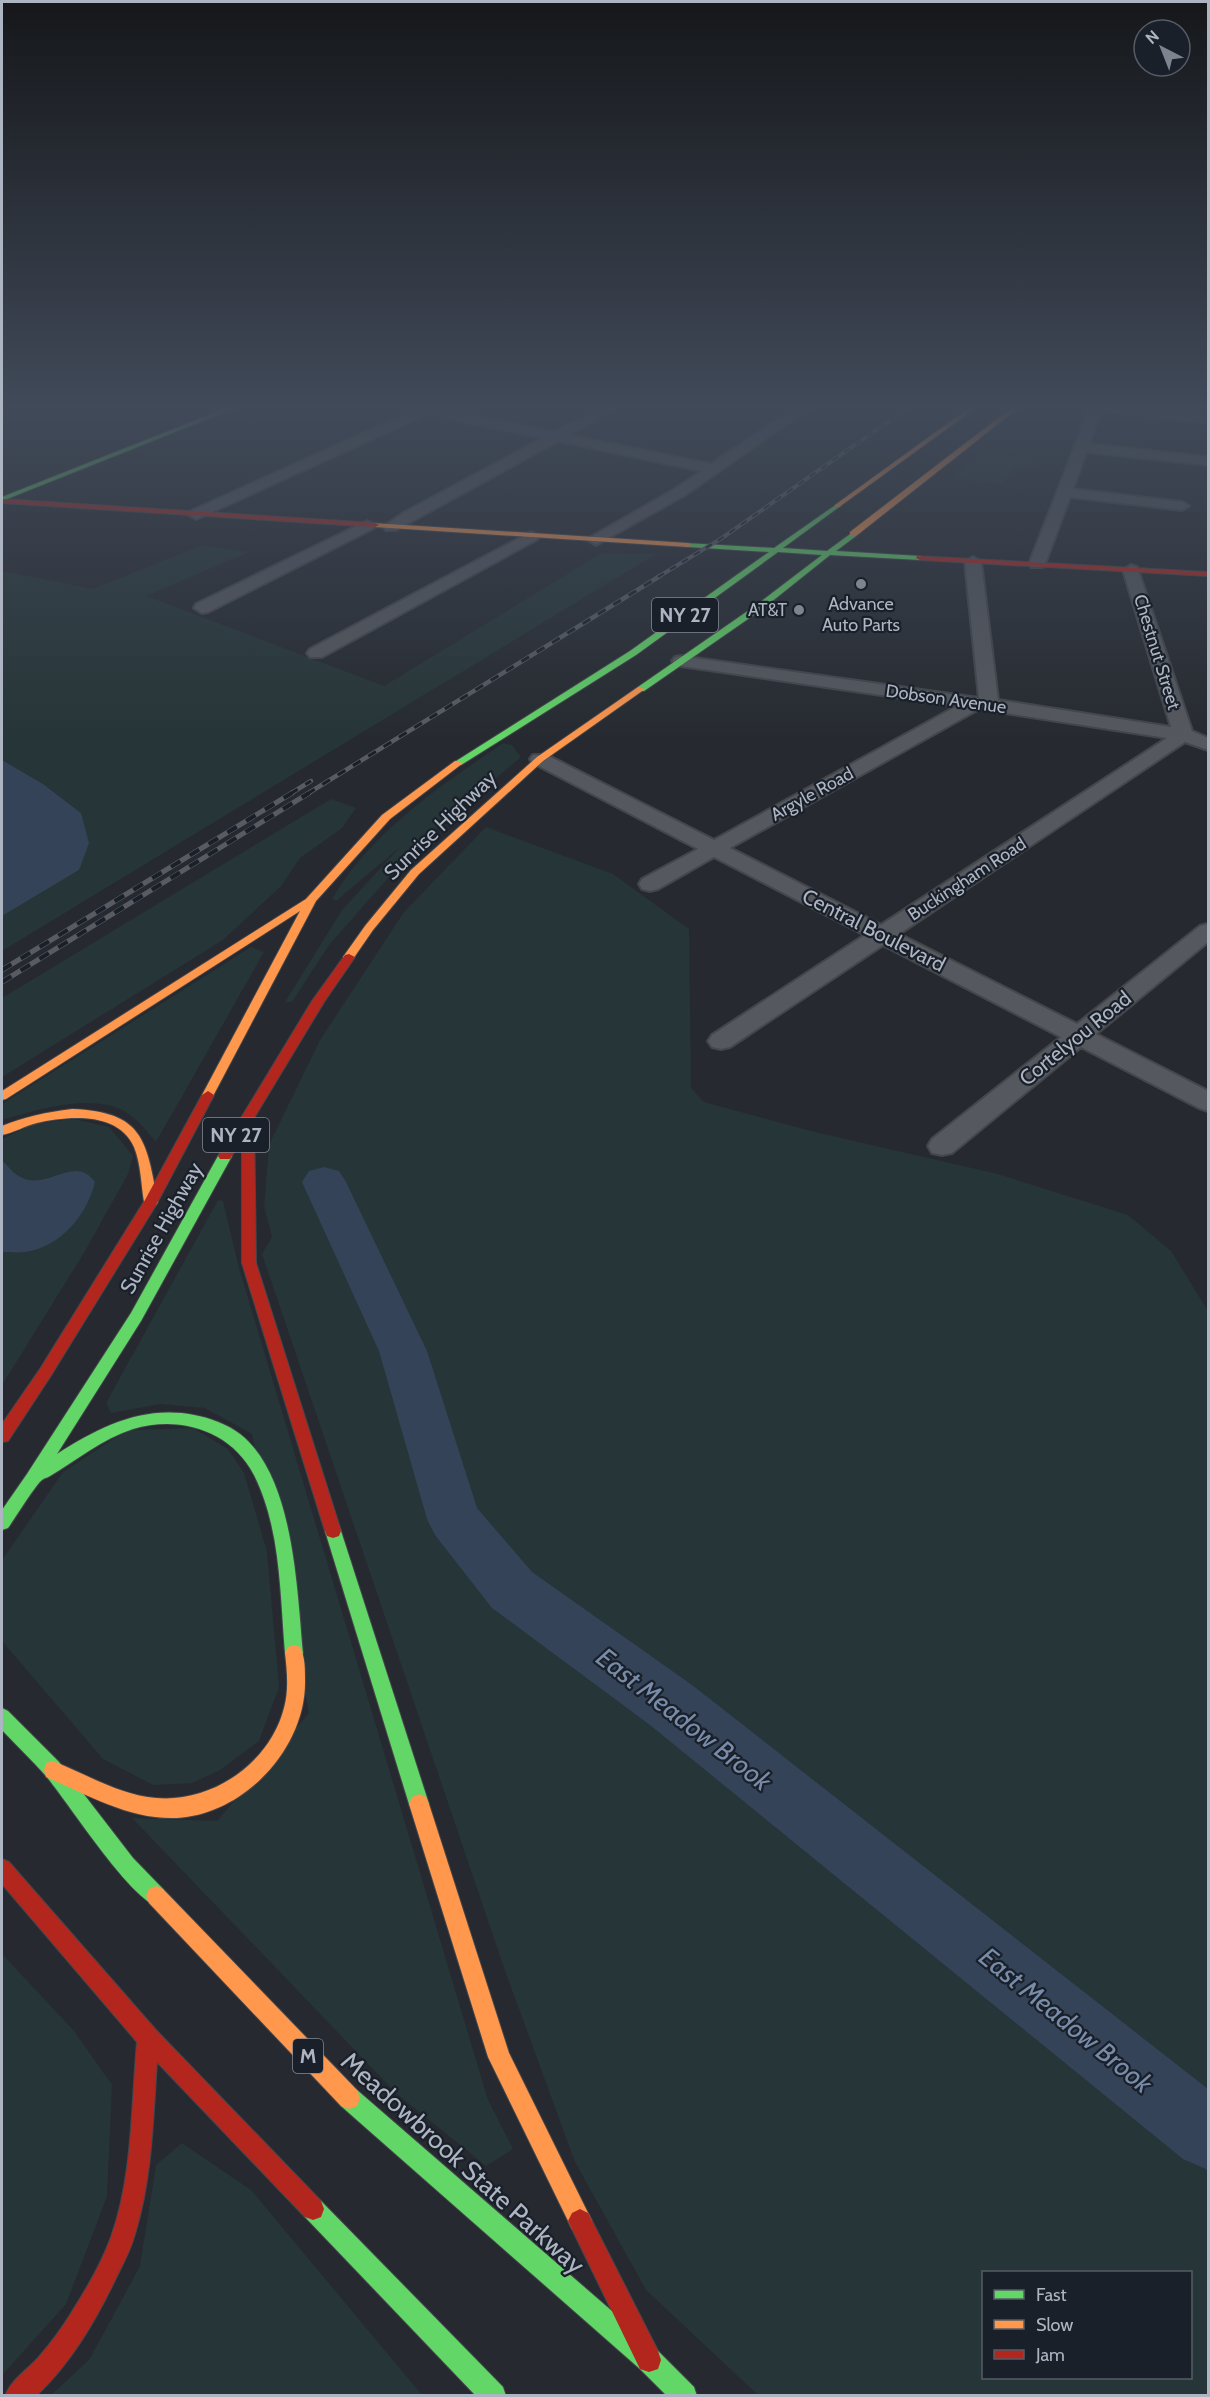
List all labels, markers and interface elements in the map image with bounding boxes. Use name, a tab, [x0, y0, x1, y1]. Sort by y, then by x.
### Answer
north arrow	[1132, 18, 1192, 78]
text: N	[1142, 26, 1163, 48]
marker: Advance Auto Parts	[854, 577, 868, 591]
street label: Chestnut Street	[1129, 592, 1185, 712]
place label: Advance Auto Parts	[822, 593, 900, 636]
road number: NY 27	[652, 598, 718, 632]
place label: AT&T	[748, 599, 787, 621]
marker: AT&T	[792, 603, 806, 617]
street label: Dobson Avenue	[884, 680, 1008, 718]
street label: Argyle Road	[767, 762, 857, 826]
street label: Sunrise Highway	[379, 765, 502, 885]
street label: Buckingham Road	[904, 833, 1030, 925]
street label: Central Boulevard	[798, 883, 950, 977]
street label: Cortelyou Road	[1014, 985, 1136, 1091]
road number: NY 27	[203, 1118, 269, 1152]
street label: Sunrise Highway	[115, 1158, 208, 1298]
water label: East Meadow Brook	[590, 1640, 779, 1798]
water label: East Meadow Brook	[973, 1940, 1160, 2101]
road number: M	[293, 2039, 323, 2073]
street label: Meadowbrook State Parkway	[335, 2045, 591, 2281]
legend	[982, 2271, 1192, 2379]
text: Fast	[1036, 2284, 1067, 2306]
text: Slow	[1036, 2314, 1073, 2336]
text: Jam	[1035, 2344, 1065, 2366]

